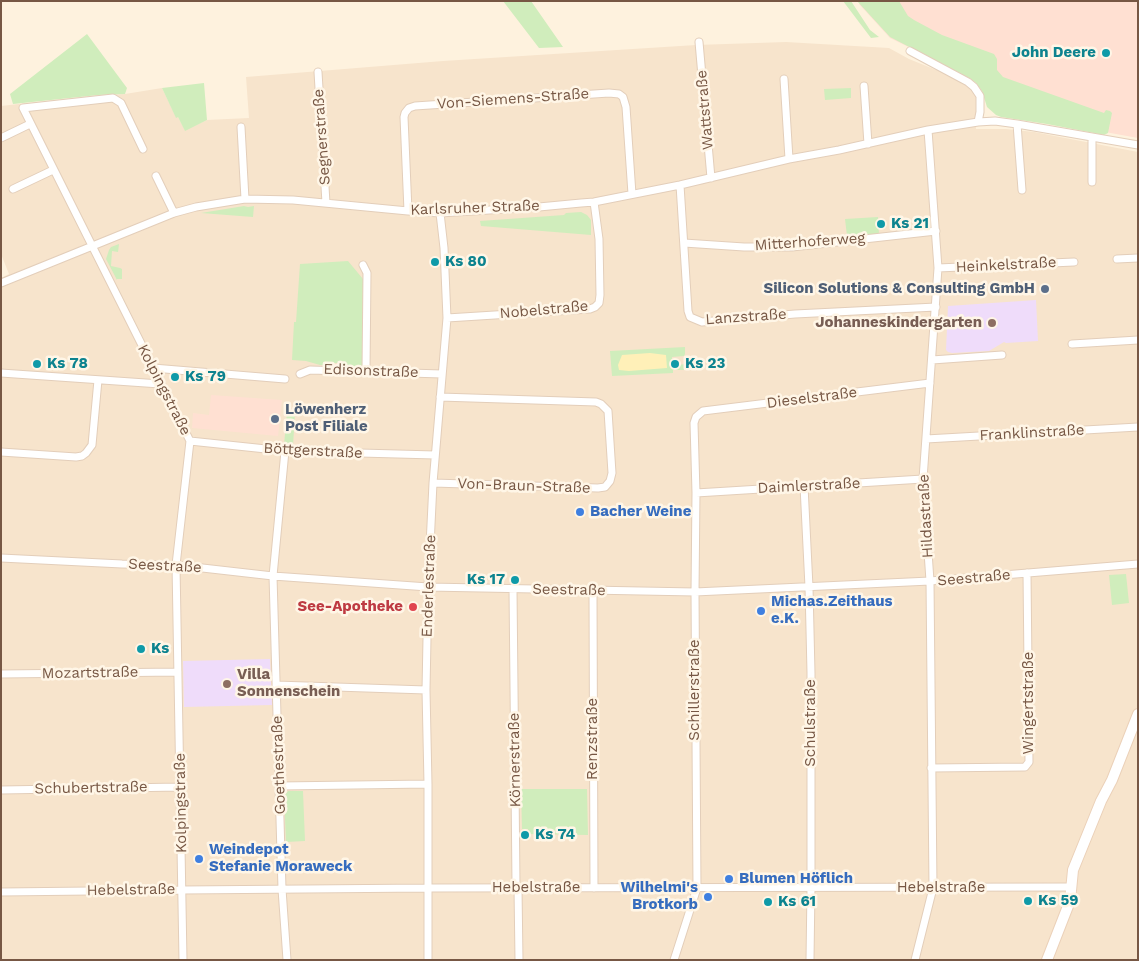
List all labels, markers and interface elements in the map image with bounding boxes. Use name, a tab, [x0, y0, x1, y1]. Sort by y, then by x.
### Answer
place label: John Deere	[1012, 44, 1096, 62]
marker: John Deere	[1100, 47, 1112, 59]
street label: Wattstraße	[693, 69, 717, 151]
street label: Von-Siemens-Straße	[436, 85, 590, 113]
street label: Segnerstraße	[310, 88, 334, 186]
street label: Karlsruher Straße	[410, 197, 540, 219]
place label: Ks 21	[891, 215, 929, 233]
marker: Ks 21	[875, 218, 887, 230]
street label: Mitterhoferweg	[754, 229, 866, 255]
place label: Ks 80	[445, 253, 487, 271]
street label: Heinkelstraße	[955, 253, 1057, 277]
marker: Ks 80	[429, 256, 441, 268]
place label: Silicon Solutions & Consulting GmbH	[764, 280, 1035, 298]
marker: Silicon Solutions & Consulting GmbH	[1039, 283, 1051, 295]
street label: Nobelstraße	[499, 297, 589, 323]
street label: Lanzstraße	[705, 305, 787, 329]
place label: Johanneskindergarten	[815, 314, 982, 332]
marker: Johanneskindergarten	[986, 317, 998, 329]
street label: Kolpingstraße	[133, 341, 195, 439]
place label: Ks 78	[47, 355, 88, 373]
place label: Ks 23	[685, 355, 725, 373]
marker: Ks 78	[31, 358, 43, 370]
marker: Ks 23	[669, 358, 681, 370]
street label: Edisonstraße	[323, 360, 419, 382]
place label: Ks 79	[185, 368, 226, 386]
marker: Ks 79	[169, 371, 181, 383]
street label: Dieselstraße	[766, 384, 858, 412]
place label: Löwenherz Post Filiale	[285, 401, 368, 436]
marker: Löwenherz Post Filiale	[269, 413, 281, 425]
street label: Franklinstraße	[979, 421, 1085, 445]
street label: Böttgerstraße	[263, 439, 363, 463]
street label: Daimlerstraße	[757, 474, 861, 498]
street label: Hildastraße	[915, 474, 937, 558]
street label: Von-Braun-Straße	[457, 475, 591, 497]
place label: Bacher Weine	[590, 503, 691, 521]
marker: Bacher Weine	[574, 506, 586, 518]
street label: Enderlestraße	[418, 534, 440, 638]
street label: Seestraße	[128, 555, 202, 577]
street label: Seestraße	[937, 566, 1011, 590]
place label: Ks 17	[467, 571, 505, 589]
marker: Ks 17	[509, 574, 521, 586]
street label: Seestraße	[532, 580, 606, 600]
place label: Michas.Zeithaus e.K.	[771, 593, 892, 628]
place label: See-Apotheke	[298, 598, 403, 616]
marker: See-Apotheke	[407, 601, 419, 613]
marker: Michas.Zeithaus e.K.	[755, 605, 767, 617]
street label: Schillerstraße	[686, 639, 704, 741]
place label: Ks	[151, 640, 169, 658]
marker: Ks	[135, 643, 147, 655]
street label: Wingertstraße	[1020, 652, 1038, 754]
street label: Mozartstraße	[42, 663, 138, 683]
place label: Villa Sonnenschein	[237, 666, 340, 701]
marker: Villa Sonnenschein	[221, 678, 233, 690]
street label: Schulstraße	[802, 679, 820, 767]
street label: Renzstraße	[584, 698, 602, 780]
street label: Körnerstraße	[505, 713, 525, 807]
street label: Goethestraße	[268, 715, 290, 815]
street label: Kolpingstraße	[171, 753, 191, 853]
street label: Schubertstraße	[34, 778, 148, 798]
place label: Ks 74	[535, 826, 575, 844]
marker: Ks 74	[519, 829, 531, 841]
place label: Weindepot Stefanie Moraweck	[209, 841, 352, 876]
marker: Weindepot Stefanie Moraweck	[193, 853, 205, 865]
place label: Blumen Höflich	[739, 870, 853, 888]
marker: Blumen Höflich	[723, 873, 735, 885]
street label: Hebelstraße	[492, 879, 580, 897]
place label: Wilhelmi's Brotkorb	[621, 879, 698, 914]
street label: Hebelstraße	[897, 879, 985, 897]
street label: Hebelstraße	[87, 880, 175, 900]
marker: Wilhelmi's Brotkorb	[702, 891, 714, 903]
place label: Ks 59	[1038, 892, 1079, 910]
place label: Ks 61	[778, 893, 816, 911]
marker: Ks 59	[1022, 895, 1034, 907]
marker: Ks 61	[762, 896, 774, 908]

